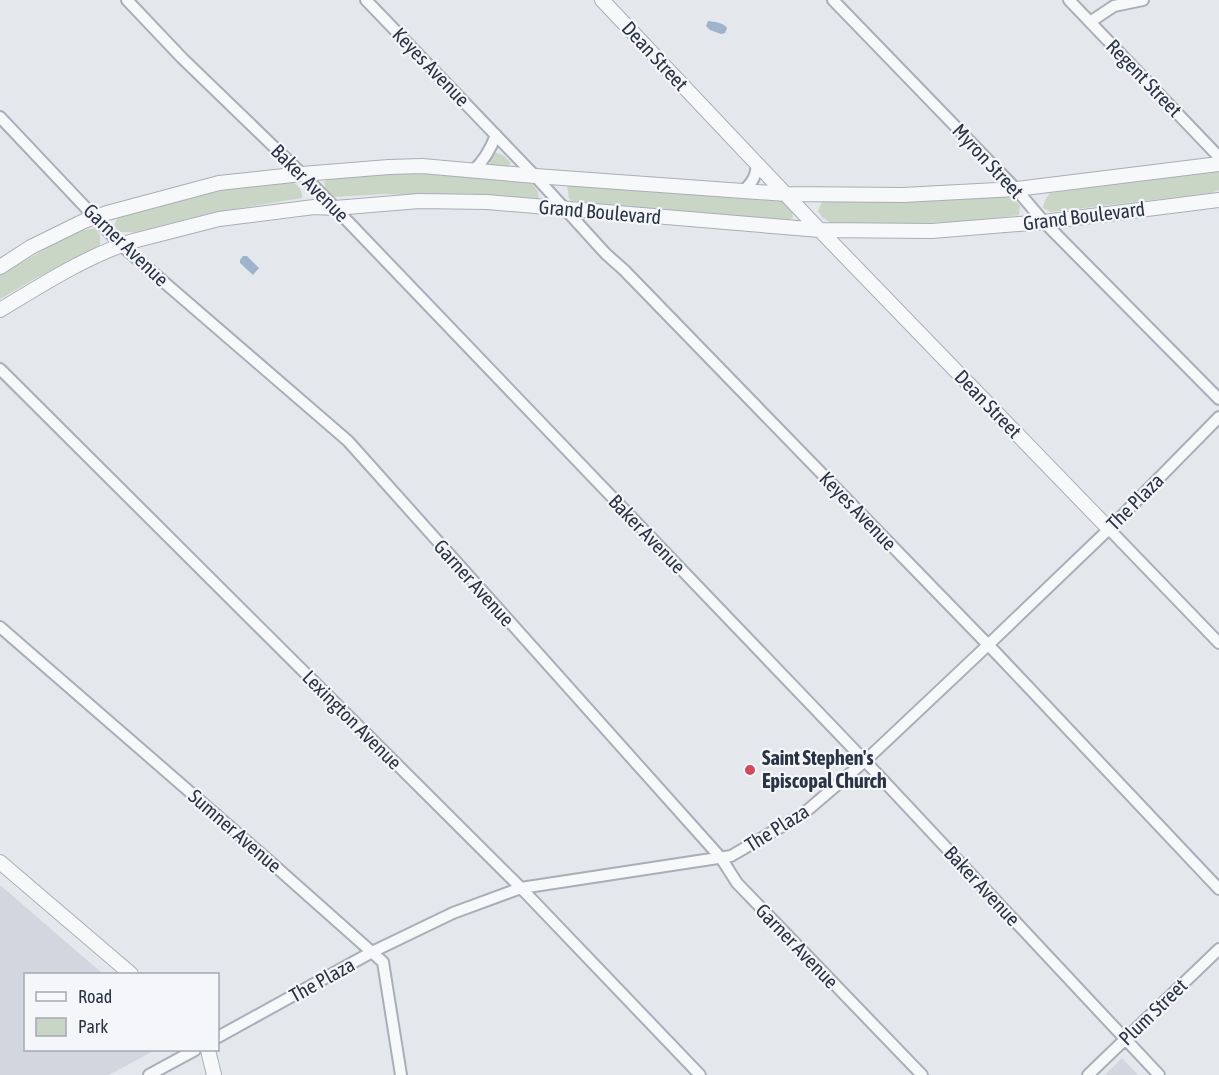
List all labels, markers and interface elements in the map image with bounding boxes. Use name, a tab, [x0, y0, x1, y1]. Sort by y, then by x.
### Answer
street label: Dean Street	[618, 16, 693, 95]
street label: Keyes Avenue	[388, 22, 475, 111]
street label: Regent Street	[1102, 34, 1187, 121]
street label: Myron Street	[948, 119, 1029, 203]
street label: Baker Avenue	[267, 139, 354, 226]
street label: Grand Boulevard	[538, 195, 662, 228]
street label: Grand Boulevard	[1022, 197, 1146, 234]
street label: Garner Avenue	[79, 199, 173, 291]
street label: Dean Street	[950, 365, 1027, 443]
street label: Keyes Avenue	[815, 466, 902, 555]
street label: The Plaza	[1101, 468, 1168, 535]
street label: Baker Avenue	[604, 490, 690, 578]
street label: Garner Avenue	[429, 535, 519, 631]
street label: Lexington Avenue	[298, 665, 407, 774]
place label: Saint Stephen's Episcopal Church	[762, 746, 887, 792]
marker: Saint Stephen's Episcopal Church	[743, 763, 757, 777]
street label: Sumner Avenue	[184, 784, 286, 877]
street label: The Plaza	[741, 799, 813, 856]
street label: Baker Avenue	[940, 841, 1025, 930]
street label: Garner Avenue	[751, 899, 843, 993]
street label: The Plaza	[285, 952, 358, 1007]
legend	[24, 973, 219, 1051]
street label: Plum Street	[1114, 973, 1192, 1050]
text: Road	[78, 986, 112, 1007]
text: Park	[78, 1016, 108, 1037]

